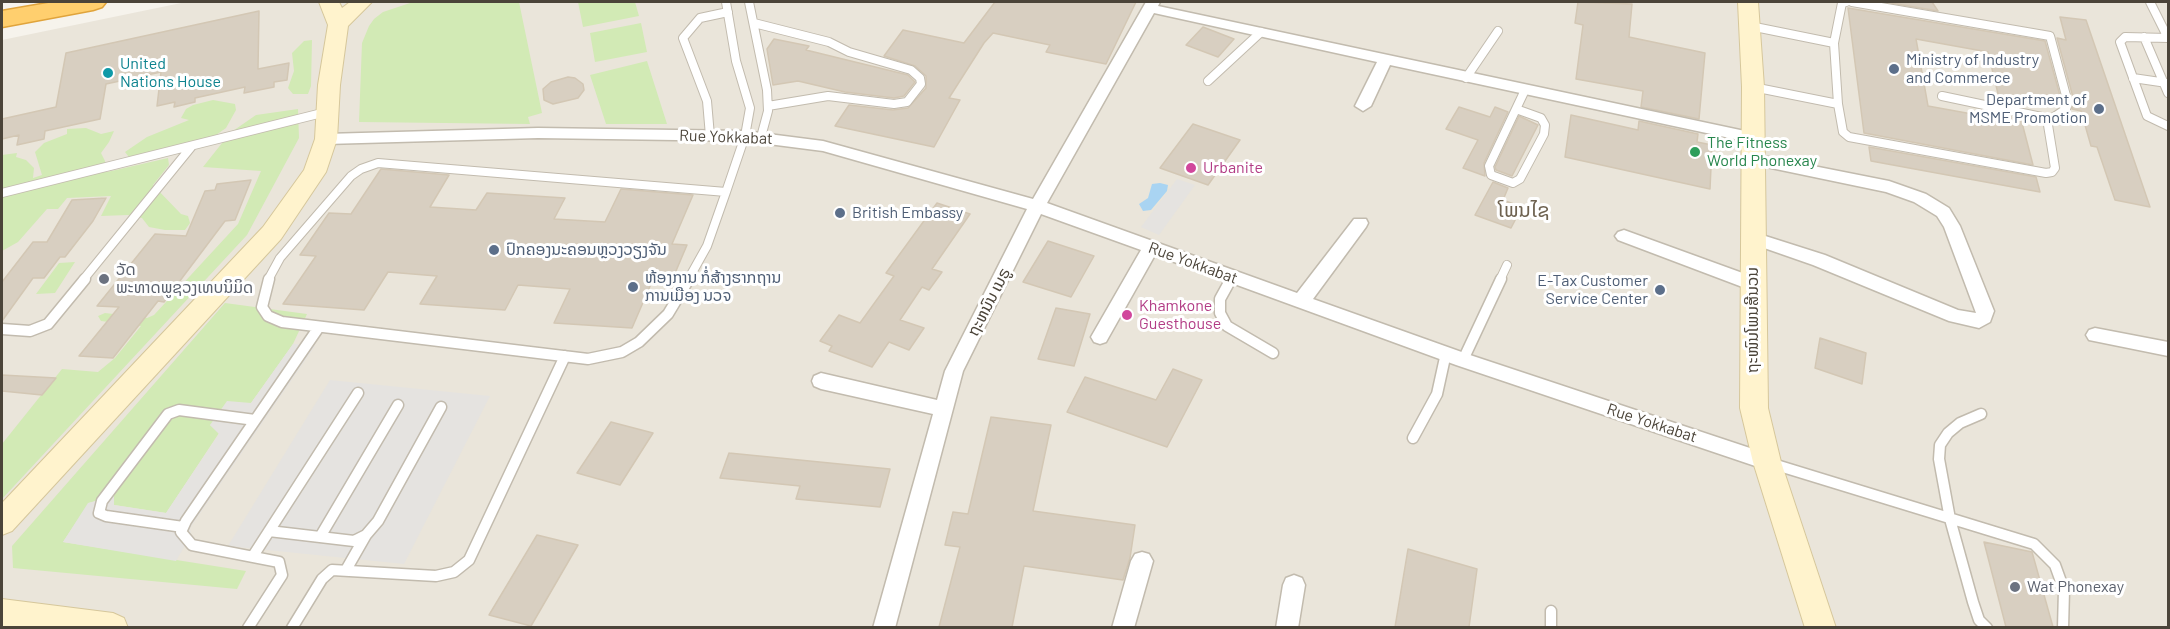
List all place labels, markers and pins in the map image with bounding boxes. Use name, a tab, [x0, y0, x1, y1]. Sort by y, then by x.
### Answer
place label: Ministry of Industry and Commerce	[1906, 50, 2039, 88]
place label: United Nations House	[120, 54, 221, 92]
marker: Ministry of Industry and Commerce	[1887, 62, 1901, 76]
marker: United Nations House	[101, 66, 115, 80]
place label: Department of MSME Promotion	[1969, 90, 2087, 128]
marker: Department of MSME Promotion	[2092, 102, 2106, 116]
place label: The Fitness World Phonexay	[1707, 133, 1817, 171]
marker: The Fitness World Phonexay	[1688, 145, 1702, 159]
place label: Urbanite	[1203, 158, 1263, 178]
marker: Urbanite	[1184, 161, 1198, 175]
place label: British Embassy	[852, 203, 963, 223]
marker: British Embassy	[833, 206, 847, 220]
place label: ປົກຄອງນະຄອນຫຼວງວຽງຈັນ	[506, 240, 667, 260]
marker: ປົກຄອງນະຄອນຫຼວງວຽງຈັນ	[487, 243, 501, 257]
place label: ວັດ ພະທາດພູຊວງເທບນິມິດ	[116, 260, 253, 298]
place label: ຫ້ອງການ ກໍ່ສ້າງຮາກຖານ ການເມືອງ ນວຈ	[645, 268, 781, 306]
place label: E-Tax Customer Service Center	[1537, 271, 1648, 309]
marker: ວັດ ພະທາດພູຊວງເທບນິມິດ	[97, 272, 111, 286]
marker: ຫ້ອງການ ກໍ່ສ້າງຮາກຖານ ການເມືອງ ນວຈ	[626, 280, 640, 294]
marker: E-Tax Customer Service Center	[1653, 283, 1667, 297]
place label: Khamkone Guesthouse	[1139, 296, 1221, 334]
marker: Khamkone Guesthouse	[1120, 308, 1134, 322]
place label: Wat Phonexay	[2027, 577, 2124, 597]
marker: Wat Phonexay	[2008, 580, 2022, 594]

